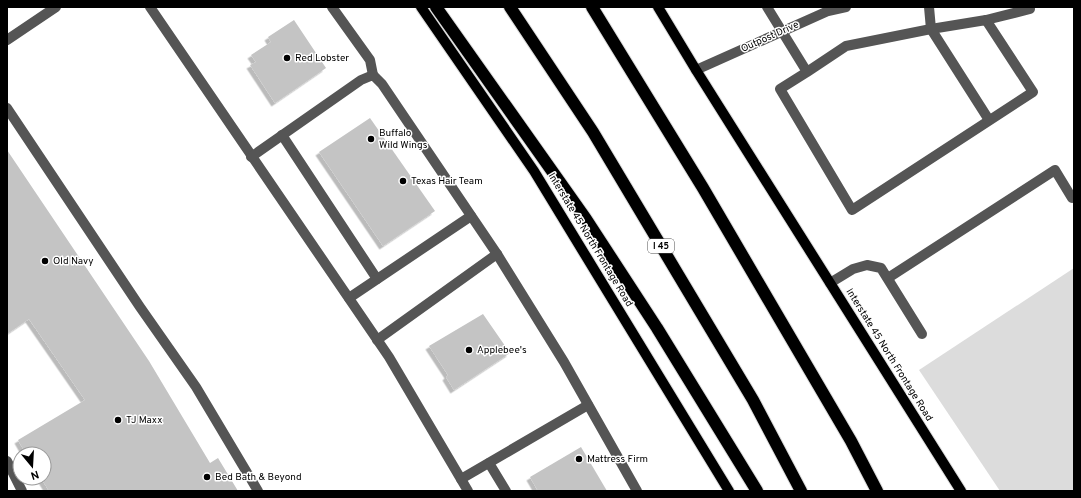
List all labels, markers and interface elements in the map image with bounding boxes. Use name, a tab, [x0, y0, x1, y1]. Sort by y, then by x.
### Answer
street label: Outpost Drive	[739, 18, 801, 56]
place label: Red Lobster	[295, 52, 349, 65]
marker: Red Lobster	[282, 53, 292, 63]
place label: Buffalo Wild Wings	[379, 127, 428, 152]
marker: Buffalo Wild Wings	[366, 134, 376, 144]
street label: Interstate 45 North Frontage Road	[545, 171, 635, 309]
place label: Texas Hair Team	[411, 175, 483, 188]
marker: Texas Hair Team	[398, 176, 408, 186]
road number: I 45	[648, 239, 674, 253]
place label: Old Navy	[53, 255, 94, 268]
marker: Old Navy	[40, 256, 50, 266]
street label: Interstate 45 North Frontage Road	[843, 286, 935, 424]
place label: Applebee's	[477, 344, 527, 357]
marker: Applebee's	[464, 345, 474, 355]
place label: TJ Maxx	[126, 414, 162, 427]
marker: TJ Maxx	[113, 415, 123, 425]
north arrow	[12, 446, 52, 486]
place label: Mattress Firm	[587, 453, 648, 466]
marker: Mattress Firm	[574, 454, 584, 464]
text: N	[29, 467, 41, 482]
place label: Bed Bath & Beyond	[215, 471, 302, 484]
marker: Bed Bath & Beyond	[202, 472, 212, 482]

